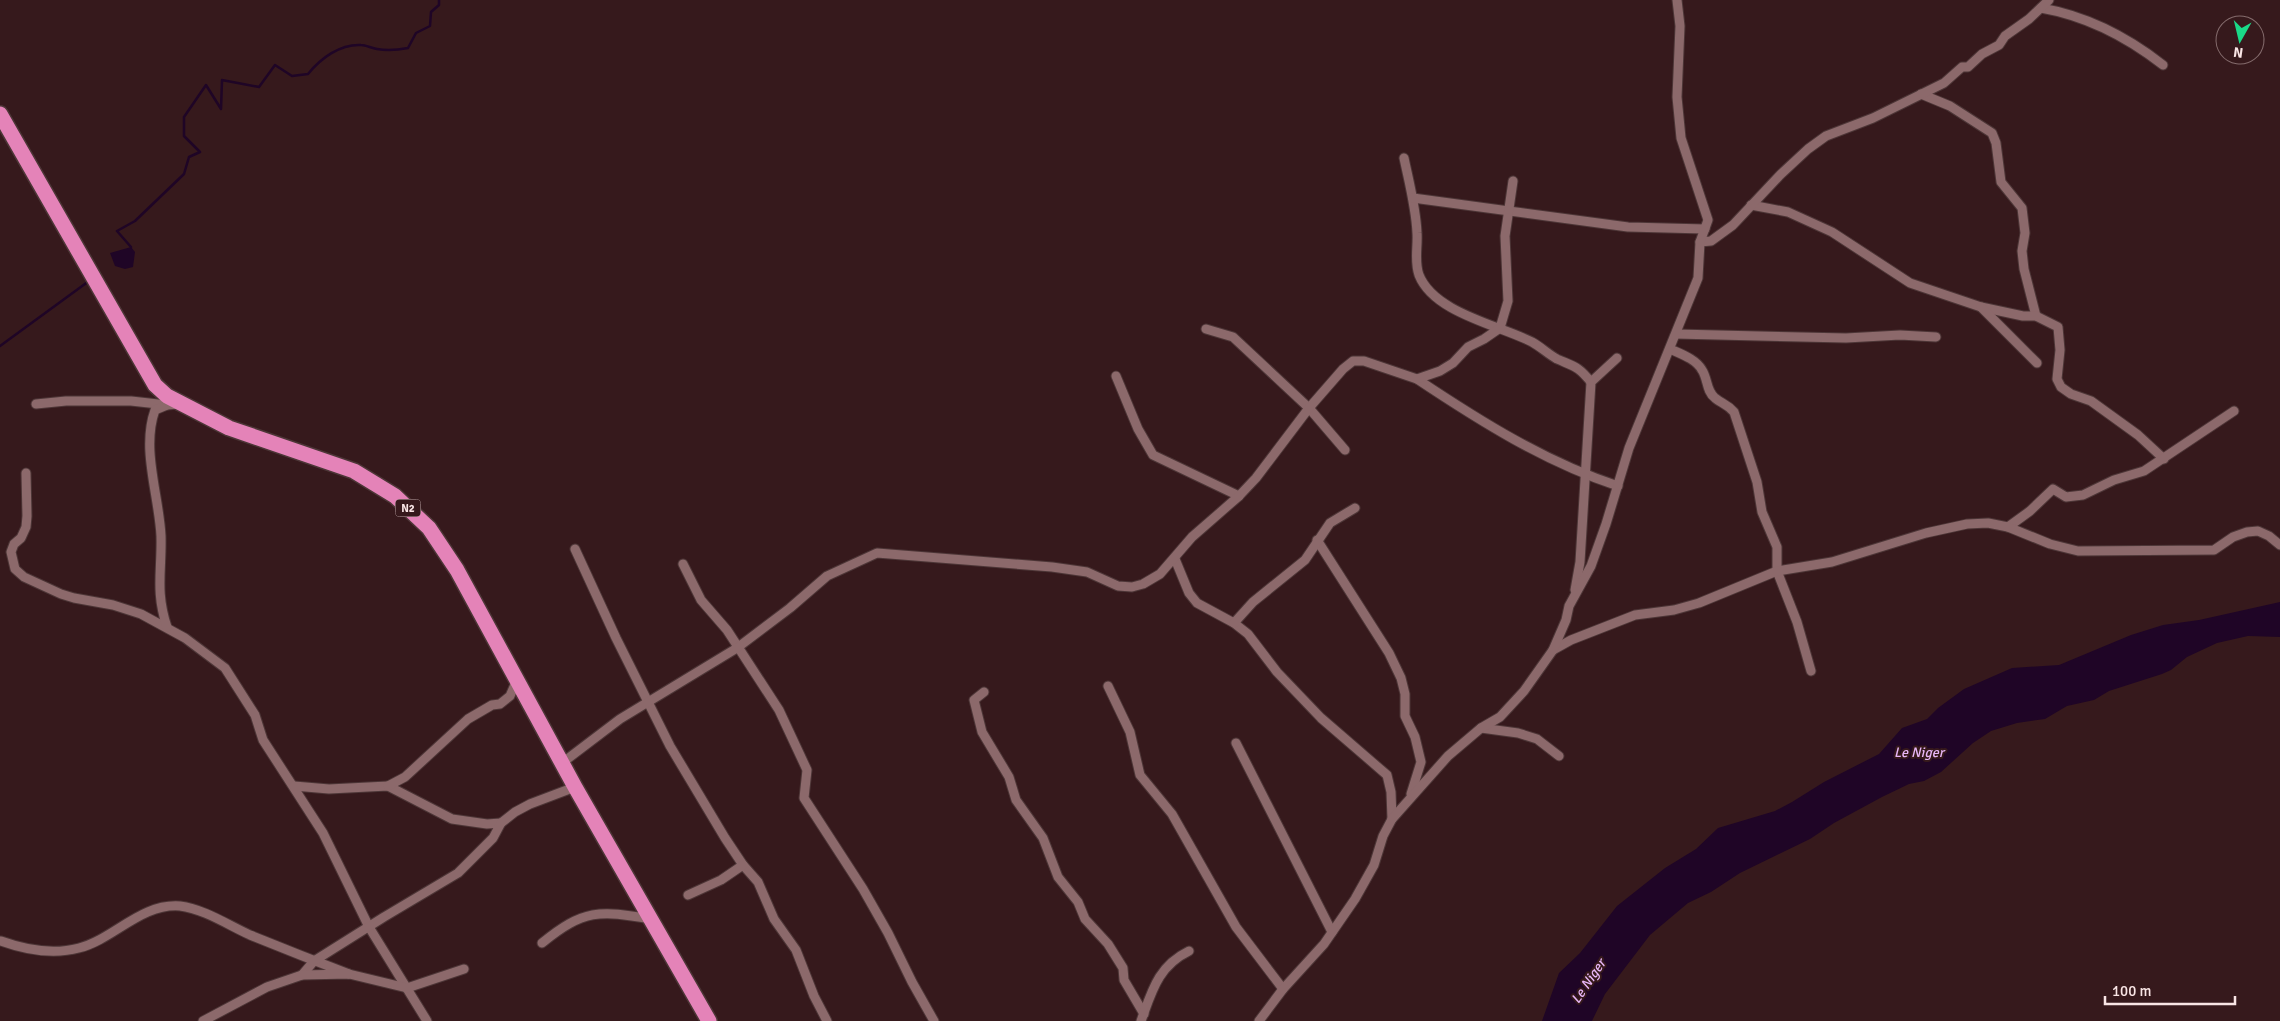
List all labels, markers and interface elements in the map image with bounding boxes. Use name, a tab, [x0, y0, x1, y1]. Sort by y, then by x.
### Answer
north arrow	[2215, 15, 2265, 65]
text: N	[2232, 43, 2244, 61]
road number: N2	[396, 499, 420, 516]
water label: Le Niger	[1894, 744, 1946, 761]
water label: Le Niger	[1567, 954, 1610, 1007]
scale bar	[2105, 974, 2235, 1006]
text: 100 m	[2112, 982, 2152, 1000]

